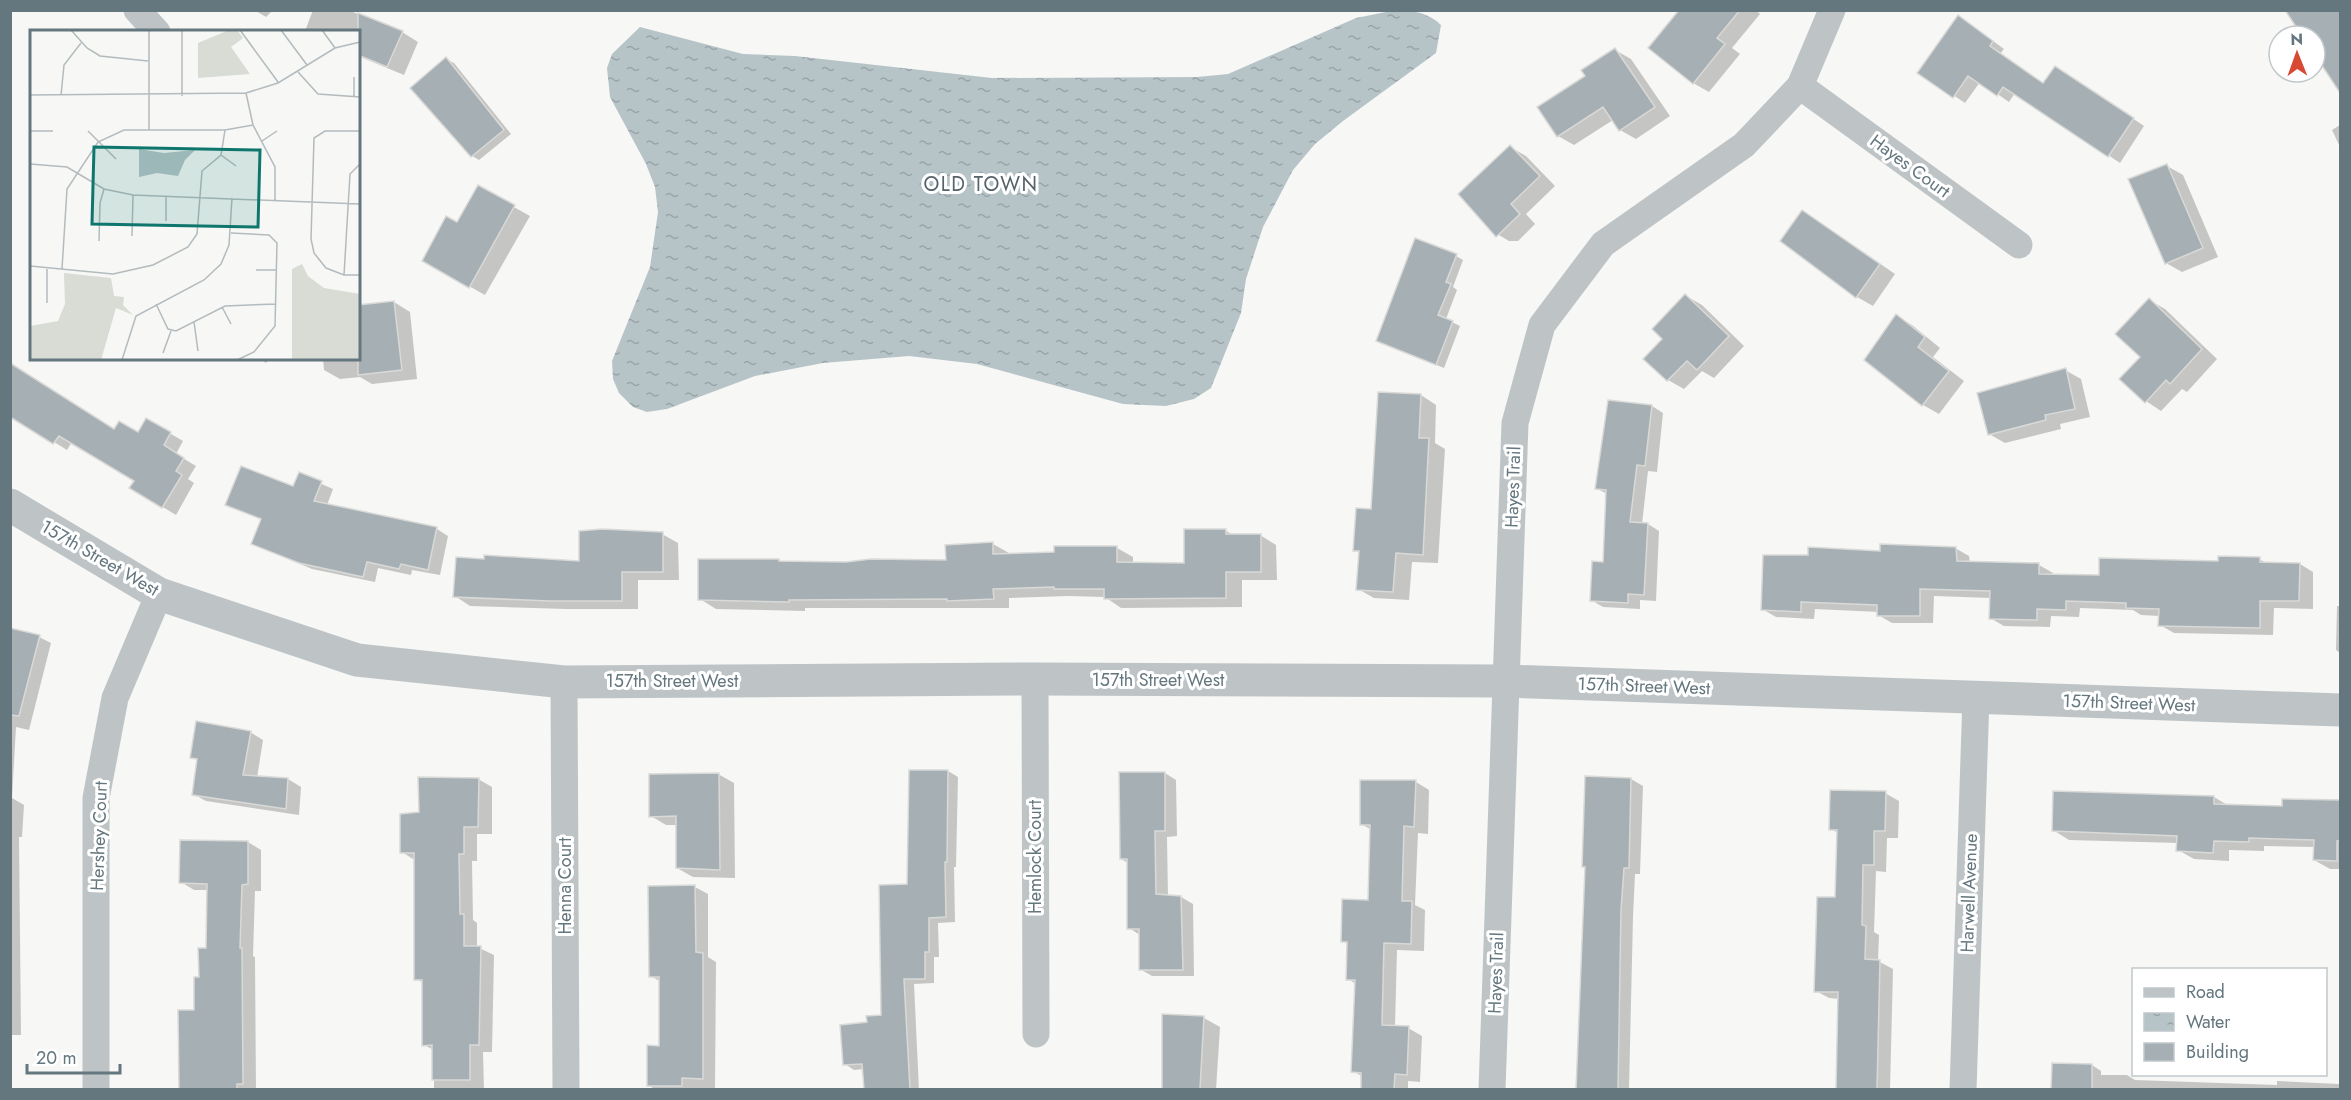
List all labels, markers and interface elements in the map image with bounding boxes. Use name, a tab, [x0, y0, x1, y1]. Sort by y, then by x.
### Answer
north arrow	[2267, 24, 2327, 84]
text: N	[2290, 28, 2303, 51]
inset map	[30, 30, 360, 360]
street label: Hayes Court	[1865, 128, 1956, 204]
district label: OLD TOWN	[923, 170, 1039, 199]
street label: Hayes Trail	[1499, 446, 1527, 528]
street label: 157th Street West	[36, 514, 164, 603]
street label: 157th Street West	[1092, 667, 1225, 693]
street label: 157th Street West	[606, 668, 739, 694]
street label: 157th Street West	[1577, 671, 1711, 701]
street label: 157th Street West	[2062, 688, 2196, 718]
street label: Hershey Court	[84, 780, 114, 891]
street label: Hemlock Court	[1022, 799, 1048, 914]
street label: Harwell Avenue	[1954, 833, 1984, 953]
street label: Henna Court	[552, 837, 578, 935]
street label: Hayes Trail	[1482, 932, 1510, 1014]
legend	[2132, 968, 2327, 1076]
text: Road	[2186, 979, 2225, 1005]
text: Water	[2186, 1009, 2231, 1035]
scale bar	[27, 1037, 120, 1075]
text: Building	[2186, 1039, 2249, 1065]
text: 20 m	[36, 1045, 76, 1071]

